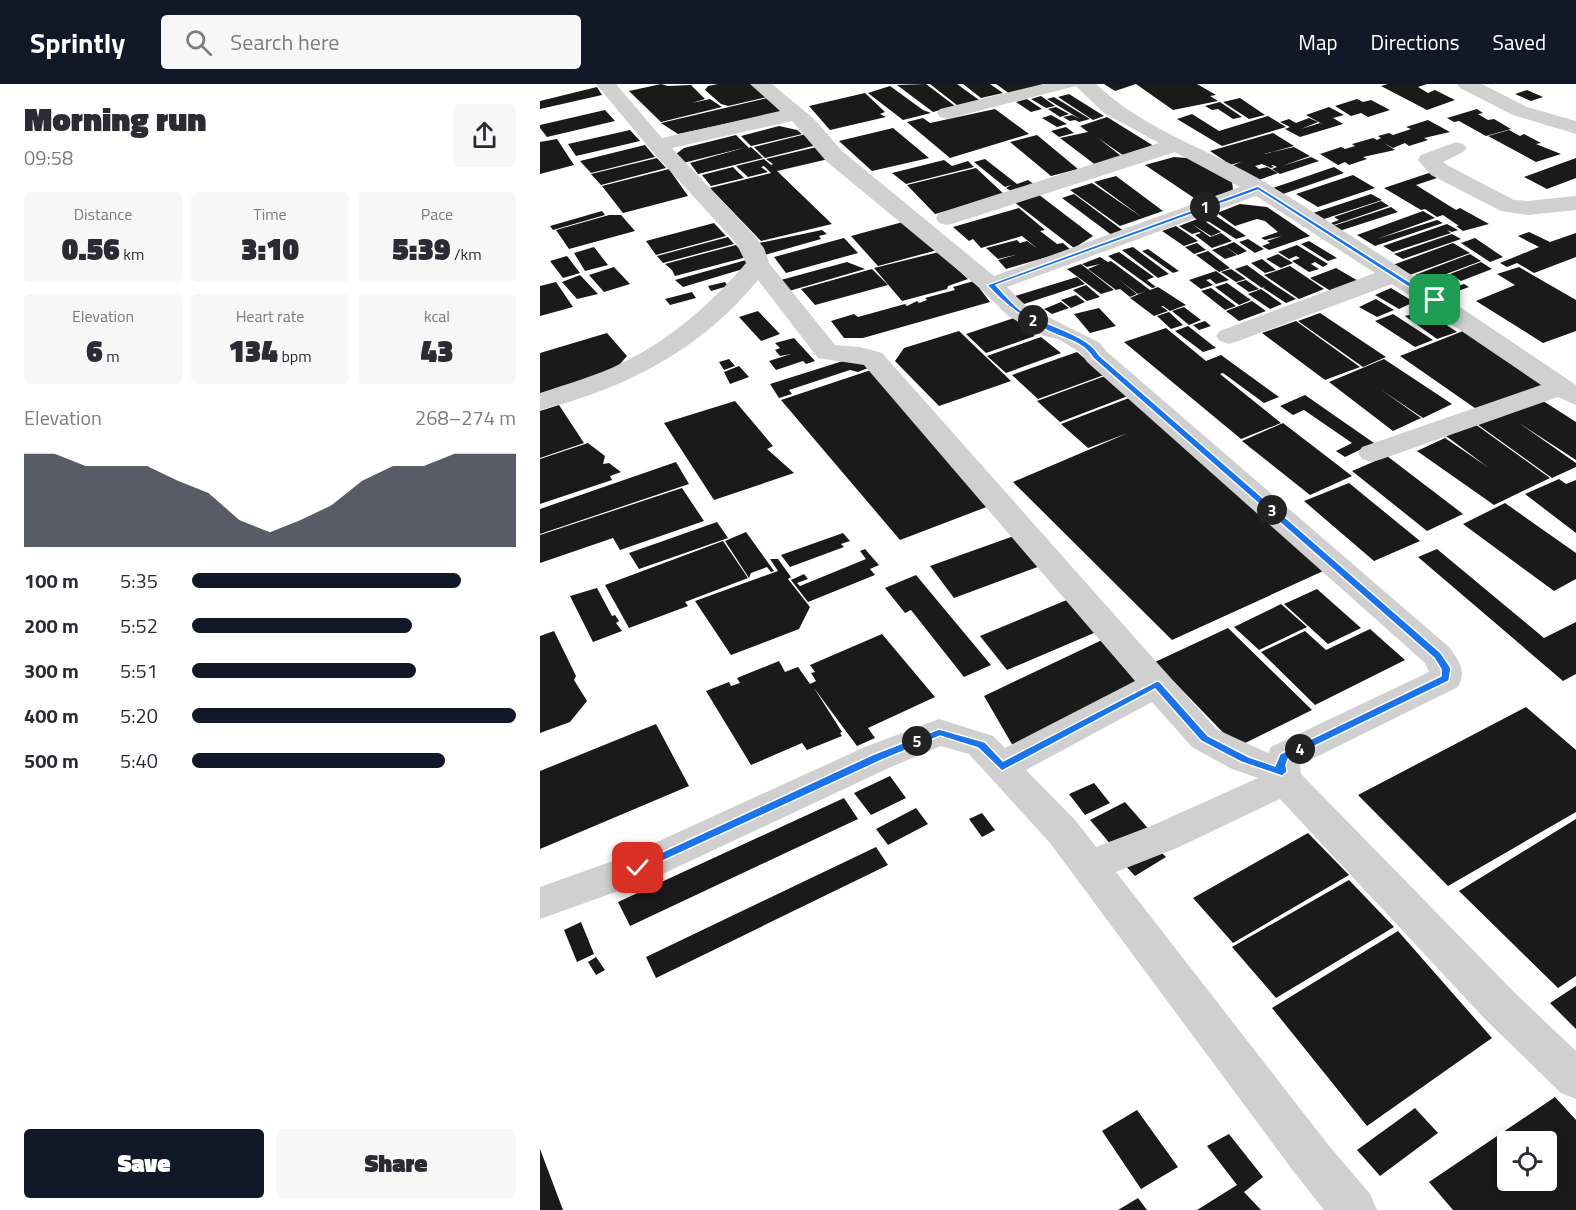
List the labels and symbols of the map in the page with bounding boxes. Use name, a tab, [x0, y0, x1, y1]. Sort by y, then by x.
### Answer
pin: 1	[1190, 192, 1220, 222]
pin	[1409, 274, 1460, 325]
pin: 2	[1018, 305, 1048, 335]
pin: 3	[1257, 495, 1287, 525]
pin: 5	[902, 726, 932, 756]
pin: 4	[1285, 734, 1315, 764]
pin	[612, 842, 663, 893]

